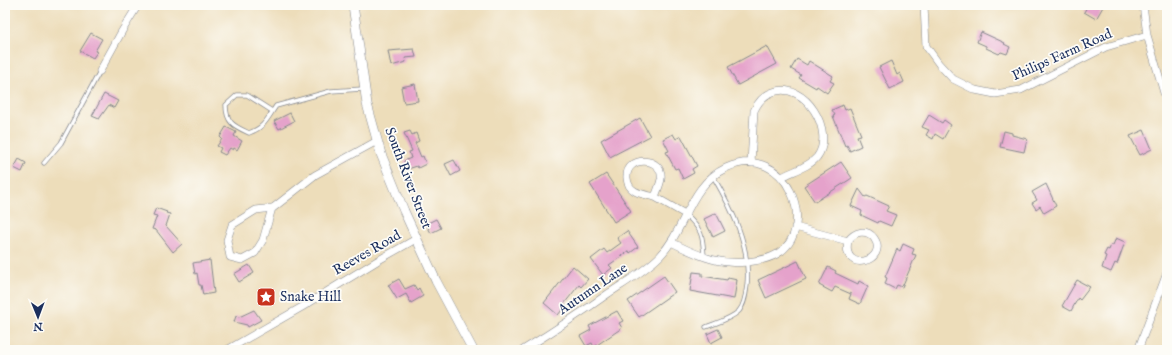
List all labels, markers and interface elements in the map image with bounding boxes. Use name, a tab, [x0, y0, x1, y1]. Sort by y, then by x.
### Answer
street label: Philips Farm Road	[1009, 25, 1115, 85]
street label: South River Street	[380, 125, 436, 231]
street label: Reeves Road	[330, 226, 405, 280]
street label: Autumn Lane	[554, 259, 632, 319]
place icon: Snake Hill	[255, 286, 277, 308]
place label: Snake Hill	[280, 288, 341, 306]
north arrow	[18, 297, 58, 337]
text: N	[33, 319, 44, 333]

